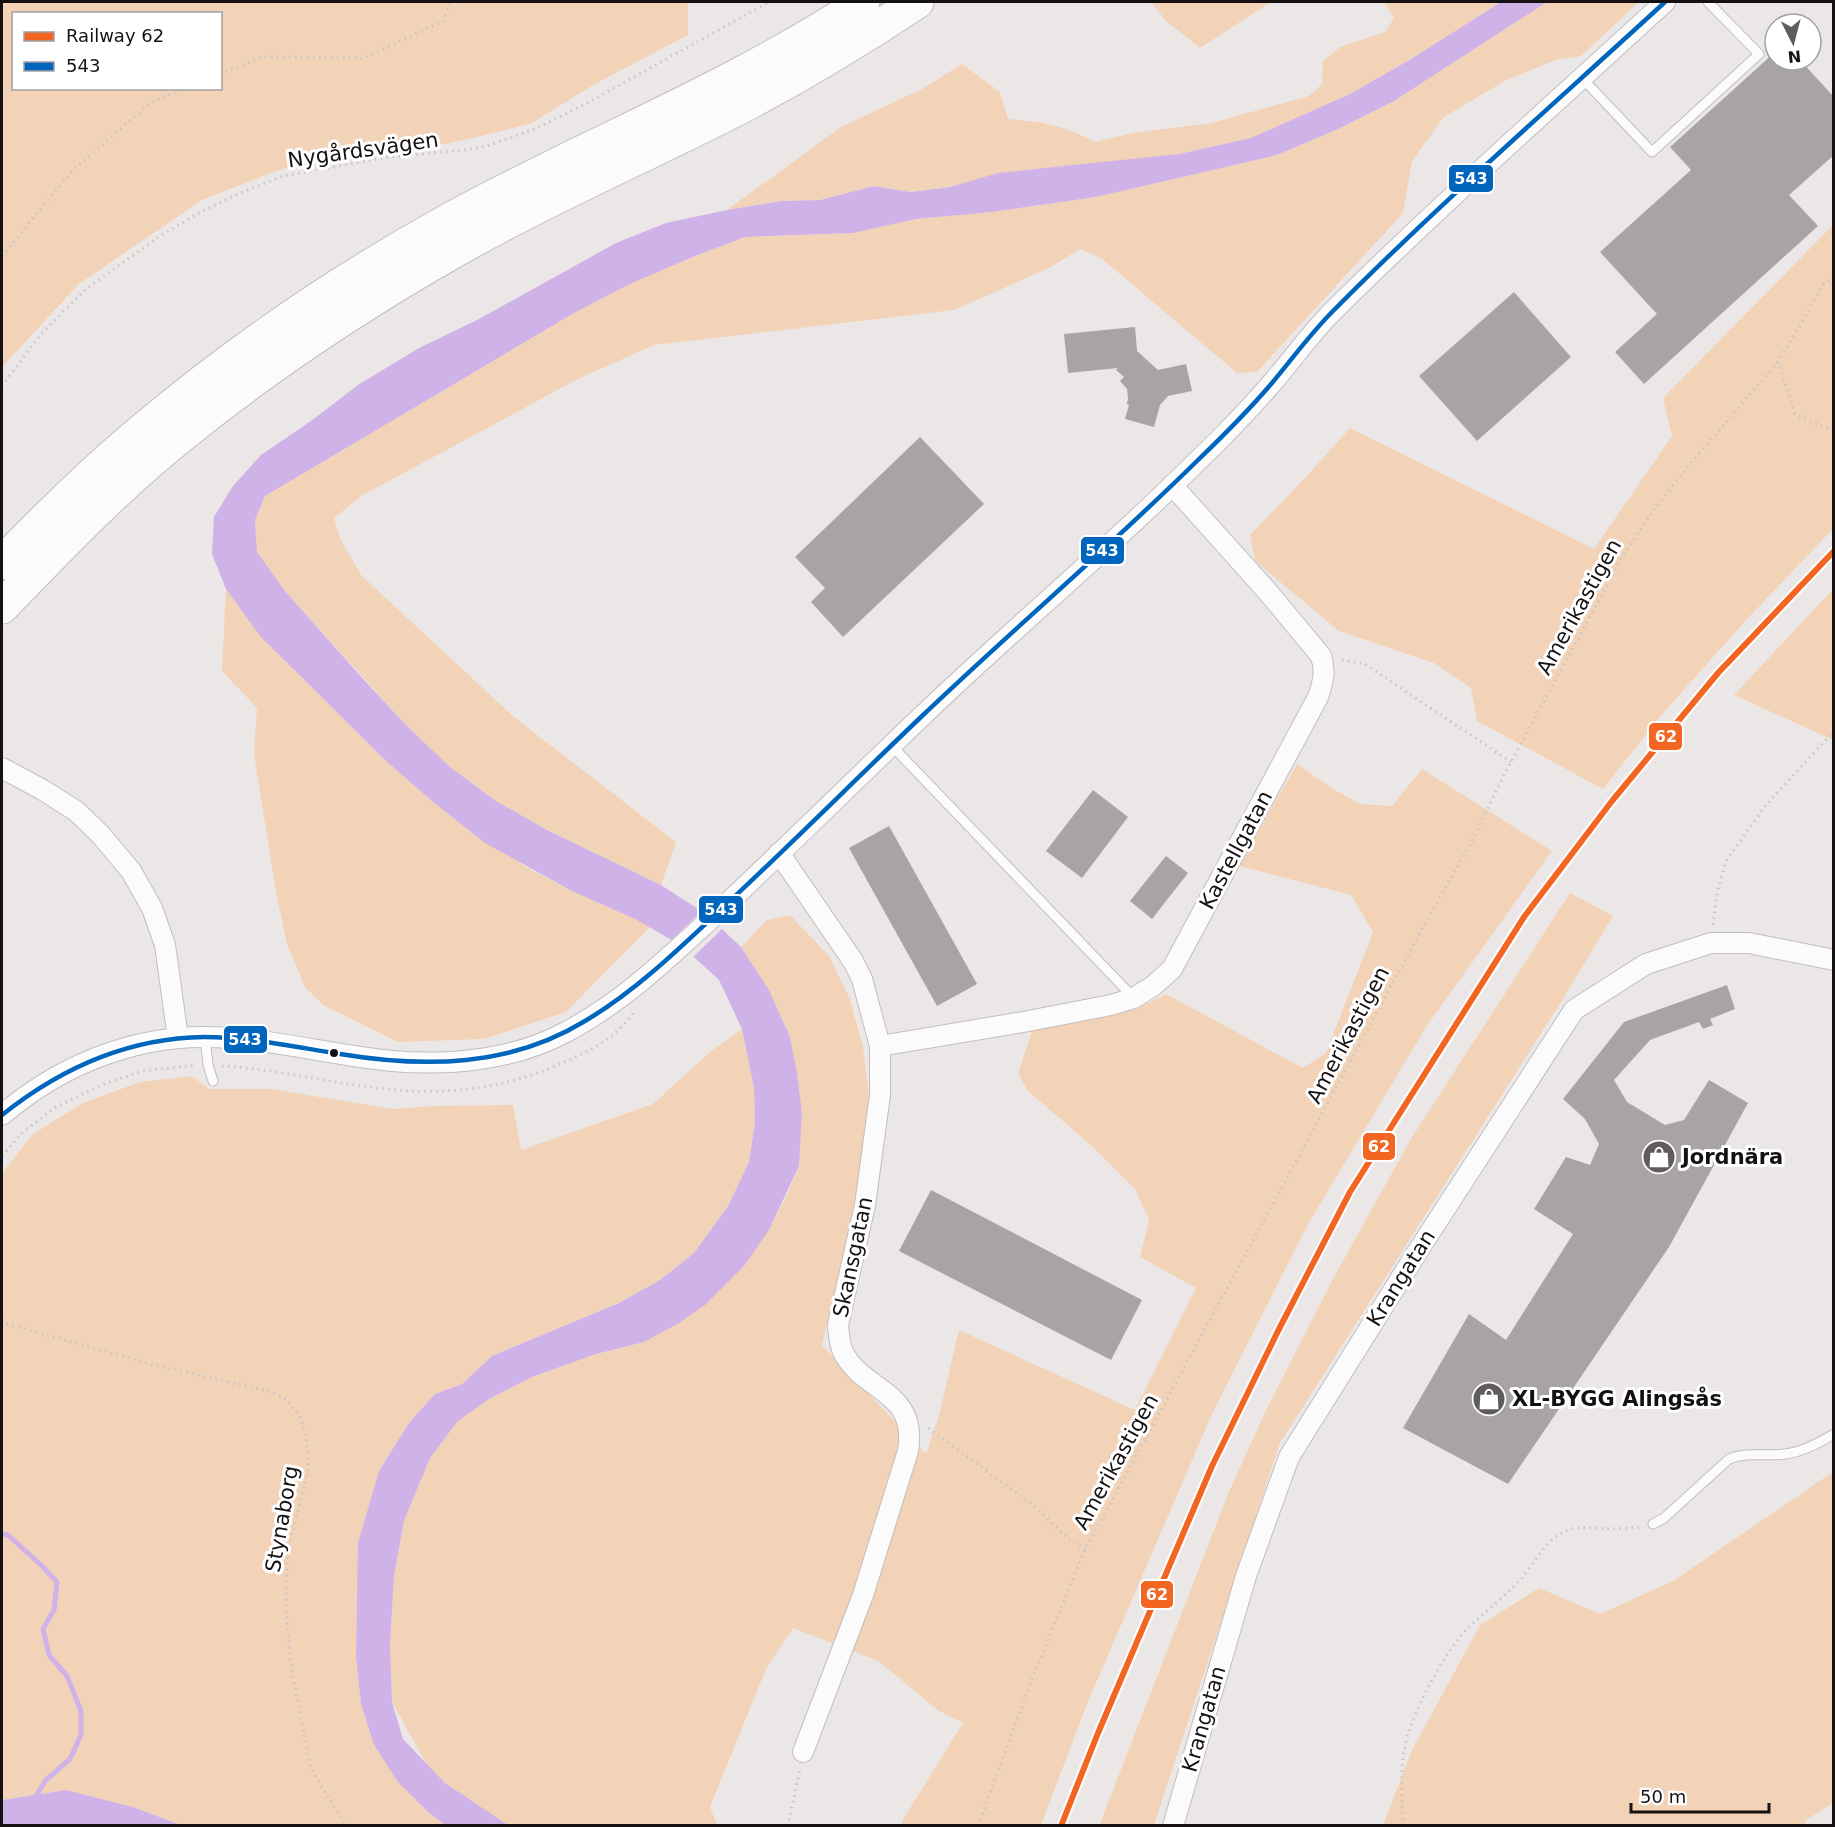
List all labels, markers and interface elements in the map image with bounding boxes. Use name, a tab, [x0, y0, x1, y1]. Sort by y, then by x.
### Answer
legend	[12, 12, 222, 90]
north arrow	[1763, 12, 1823, 72]
text: Railway 62	[66, 25, 164, 46]
text: N	[1787, 46, 1802, 67]
text: 543	[66, 55, 100, 76]
street label: Nygårdsvägen	[286, 127, 440, 172]
line badge: 543	[1448, 164, 1494, 193]
text: 543	[1454, 169, 1488, 188]
street label: Amerikastigen	[1532, 535, 1626, 679]
line badge: 543	[1080, 536, 1125, 565]
text: 543	[1085, 541, 1119, 560]
line badge: 62	[1648, 722, 1683, 751]
text: 62	[1655, 727, 1677, 746]
street label: Kastellgatan	[1195, 787, 1277, 913]
line badge: 543	[698, 895, 744, 924]
text: 543	[704, 900, 738, 919]
street label: Amerikastigen	[1302, 963, 1394, 1107]
line badge: 543	[223, 1025, 268, 1054]
text: 543	[228, 1030, 262, 1049]
unlabelled marker	[328, 1047, 340, 1059]
line badge: 62	[1362, 1132, 1396, 1161]
text: 62	[1368, 1137, 1390, 1156]
shop icon: Jordnära	[1641, 1139, 1677, 1175]
place label: Jordnära	[1680, 1145, 1783, 1169]
street label: Skansgatan	[828, 1194, 878, 1320]
street label: Krangatan	[1362, 1225, 1440, 1331]
shop icon: XL-BYGG Alingsås	[1471, 1381, 1507, 1417]
place label: XL-BYGG Alingsås	[1512, 1386, 1722, 1411]
street label: Amerikastigen	[1069, 1390, 1163, 1534]
street label: Stynaborg	[261, 1464, 303, 1574]
line badge: 62	[1140, 1580, 1174, 1609]
text: 62	[1146, 1585, 1168, 1604]
street label: Krangatan	[1177, 1663, 1231, 1775]
scale bar	[1631, 1776, 1769, 1814]
text: 50 m	[1640, 1786, 1686, 1807]

